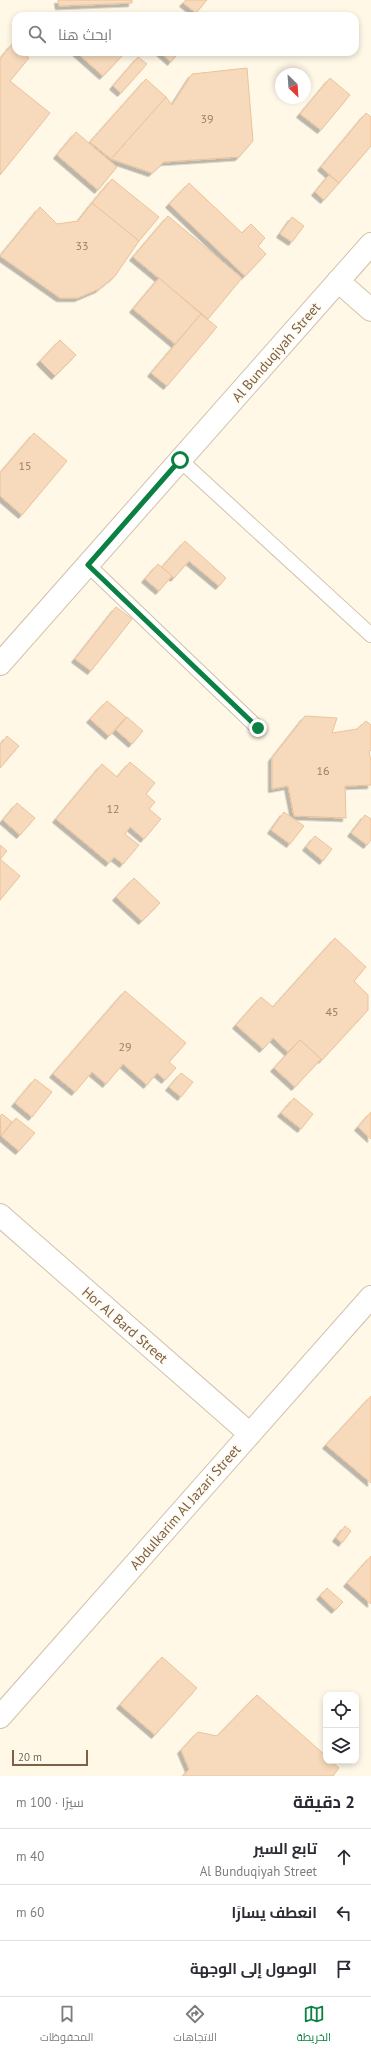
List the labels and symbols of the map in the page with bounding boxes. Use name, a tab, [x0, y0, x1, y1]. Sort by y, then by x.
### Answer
north arrow	[275, 68, 311, 104]
house number: 39	[200, 111, 214, 126]
house number: 33	[75, 238, 89, 253]
street label: Al Bunduqiyah Street	[228, 298, 324, 406]
route start	[171, 451, 189, 469]
house number: 15	[18, 458, 32, 473]
route end	[249, 719, 267, 737]
house number: 16	[316, 763, 330, 778]
house number: 12	[106, 801, 120, 816]
house number: 45	[325, 1004, 339, 1019]
house number: 29	[118, 1039, 132, 1054]
street label: Hor Al Bard Street	[78, 1283, 172, 1367]
street label: Abdulkarim Al Jazari Street	[126, 1441, 244, 1573]
scale bar	[12, 1748, 88, 1767]

